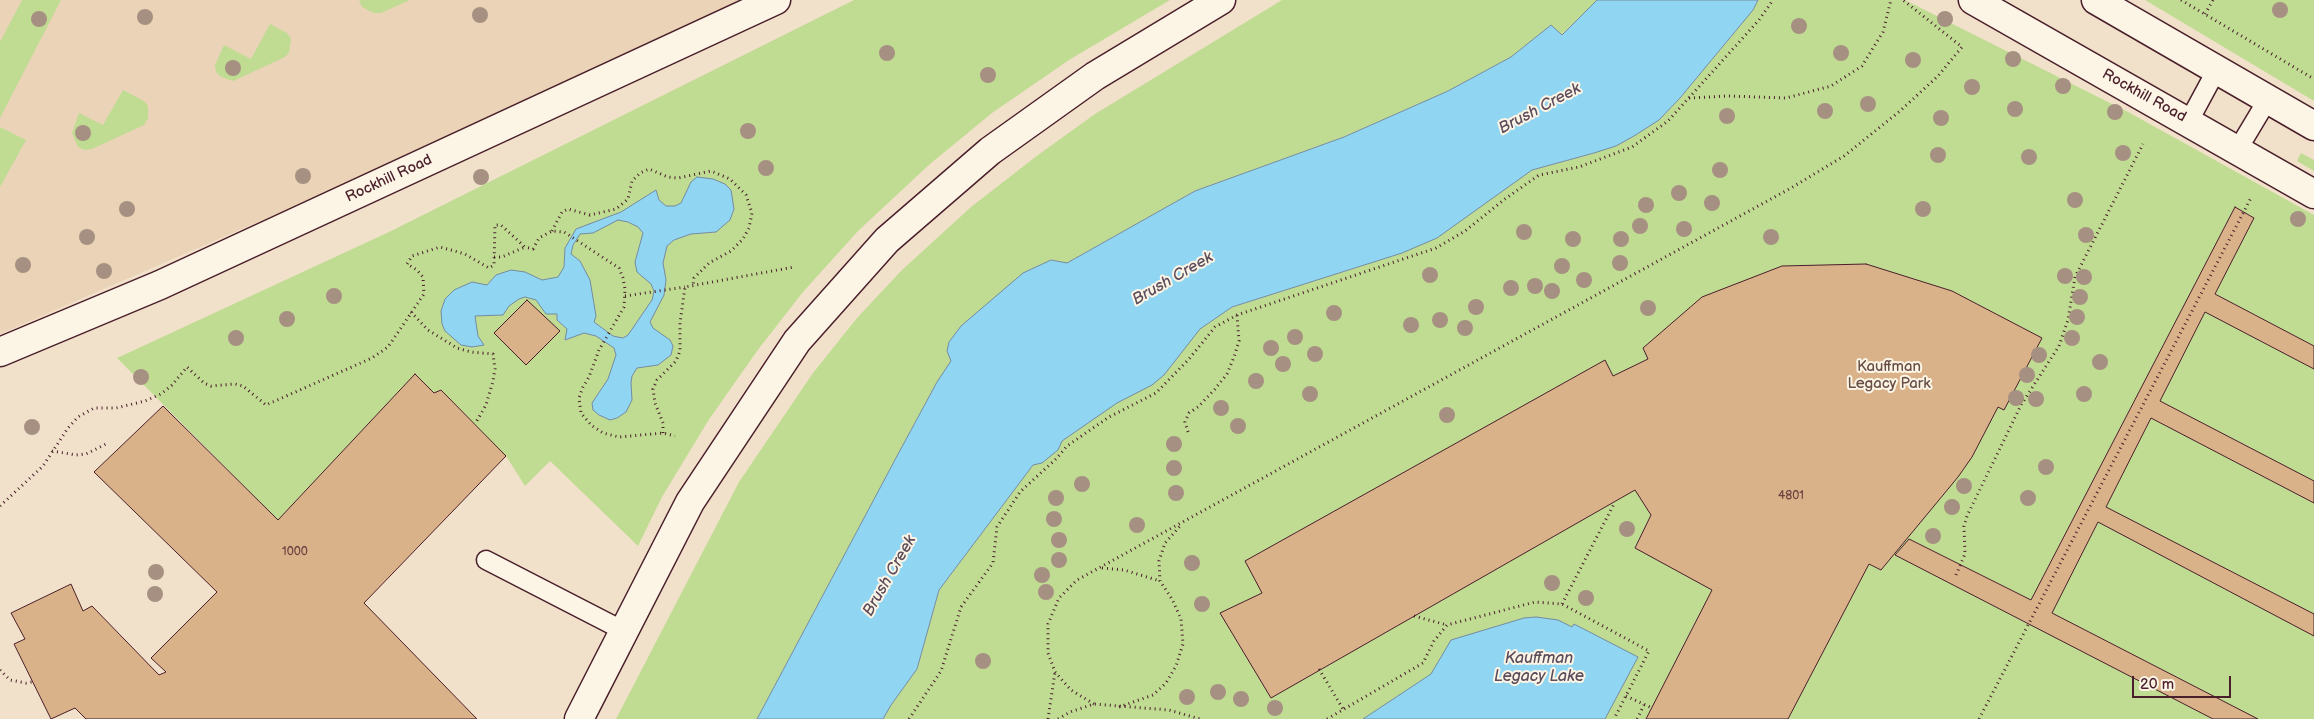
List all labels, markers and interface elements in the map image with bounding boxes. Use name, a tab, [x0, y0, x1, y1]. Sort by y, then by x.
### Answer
street label: Rockhill Road	[2099, 66, 2189, 126]
water label: Brush Creek	[1496, 79, 1584, 139]
street label: Rockhill Road	[343, 151, 435, 207]
water label: Brush Creek	[1129, 248, 1217, 310]
park label: Kauffman Legacy Park	[1847, 358, 1931, 393]
house number: 4801	[1778, 489, 1804, 503]
water label: Brush Creek	[859, 532, 921, 620]
house number: 1000	[282, 545, 308, 559]
water label: Kauffman Legacy Lake	[1494, 649, 1584, 687]
scale bar	[2134, 666, 2233, 698]
text: 20 m	[2140, 675, 2174, 694]

